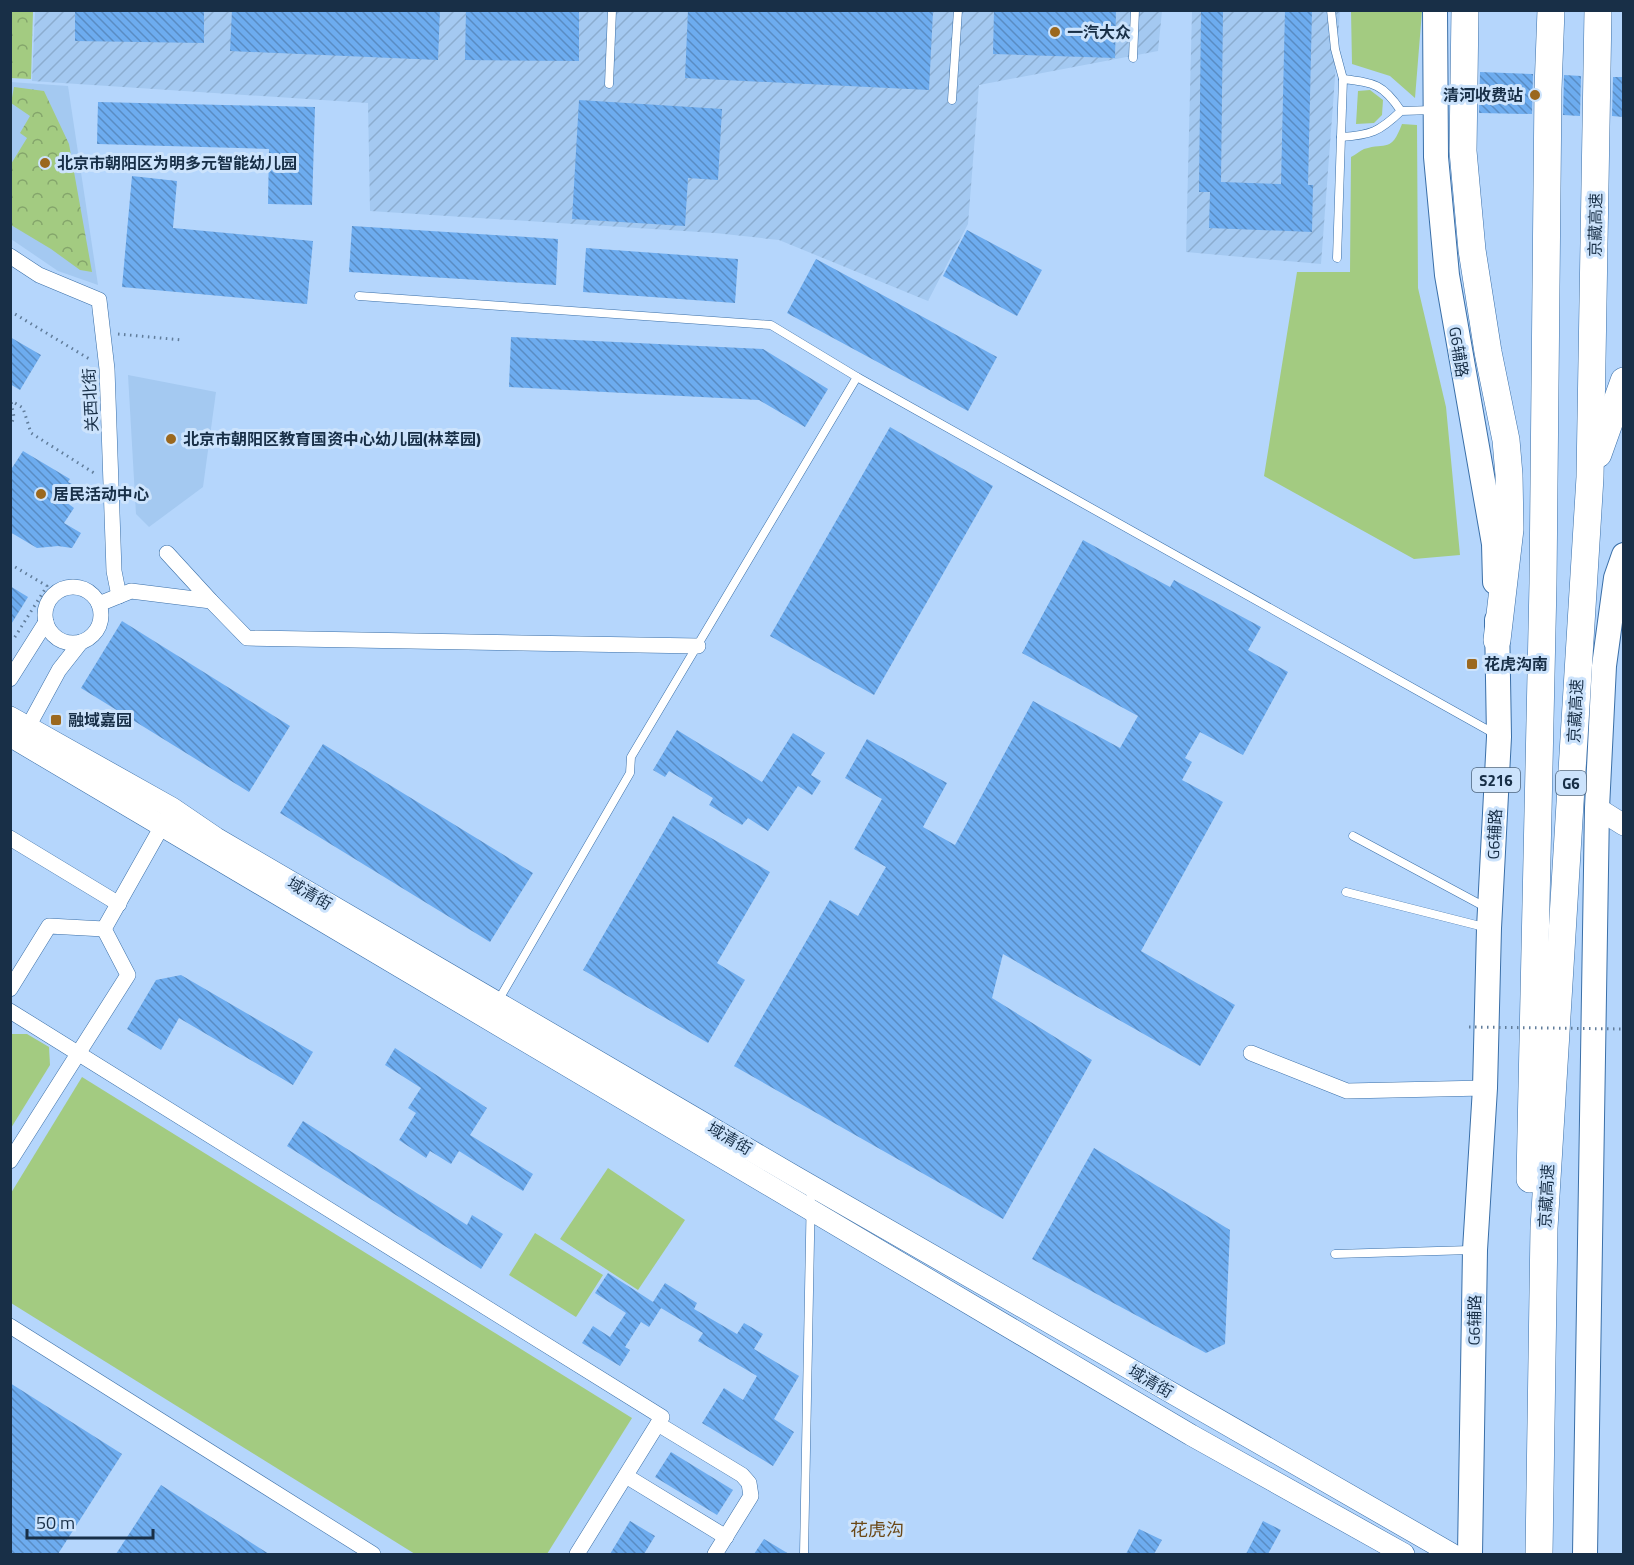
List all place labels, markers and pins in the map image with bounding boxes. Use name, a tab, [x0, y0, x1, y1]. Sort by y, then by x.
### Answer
place label: 一汽大众	[1067, 20, 1131, 44]
marker: 一汽大众	[1048, 25, 1062, 39]
place label: 清河收费站	[1443, 83, 1523, 107]
marker: 清河收费站	[1528, 88, 1542, 102]
place label: 北京市朝阳区为明多元智能幼儿园	[57, 151, 297, 175]
marker: 北京市朝阳区为明多元智能幼儿园	[38, 156, 52, 170]
place label: 北京市朝阳区教育国资中心幼儿园(林萃园)	[183, 427, 481, 451]
marker: 北京市朝阳区教育国资中心幼儿园(林萃园)	[164, 432, 178, 446]
place label: 居民活动中心	[53, 482, 149, 506]
marker: 居民活动中心	[34, 487, 48, 501]
place label: 花虎沟南	[1484, 652, 1548, 676]
marker: 花虎沟南	[1465, 657, 1479, 671]
place label: 融域嘉园	[68, 708, 132, 732]
marker: 融域嘉园	[49, 713, 63, 727]

